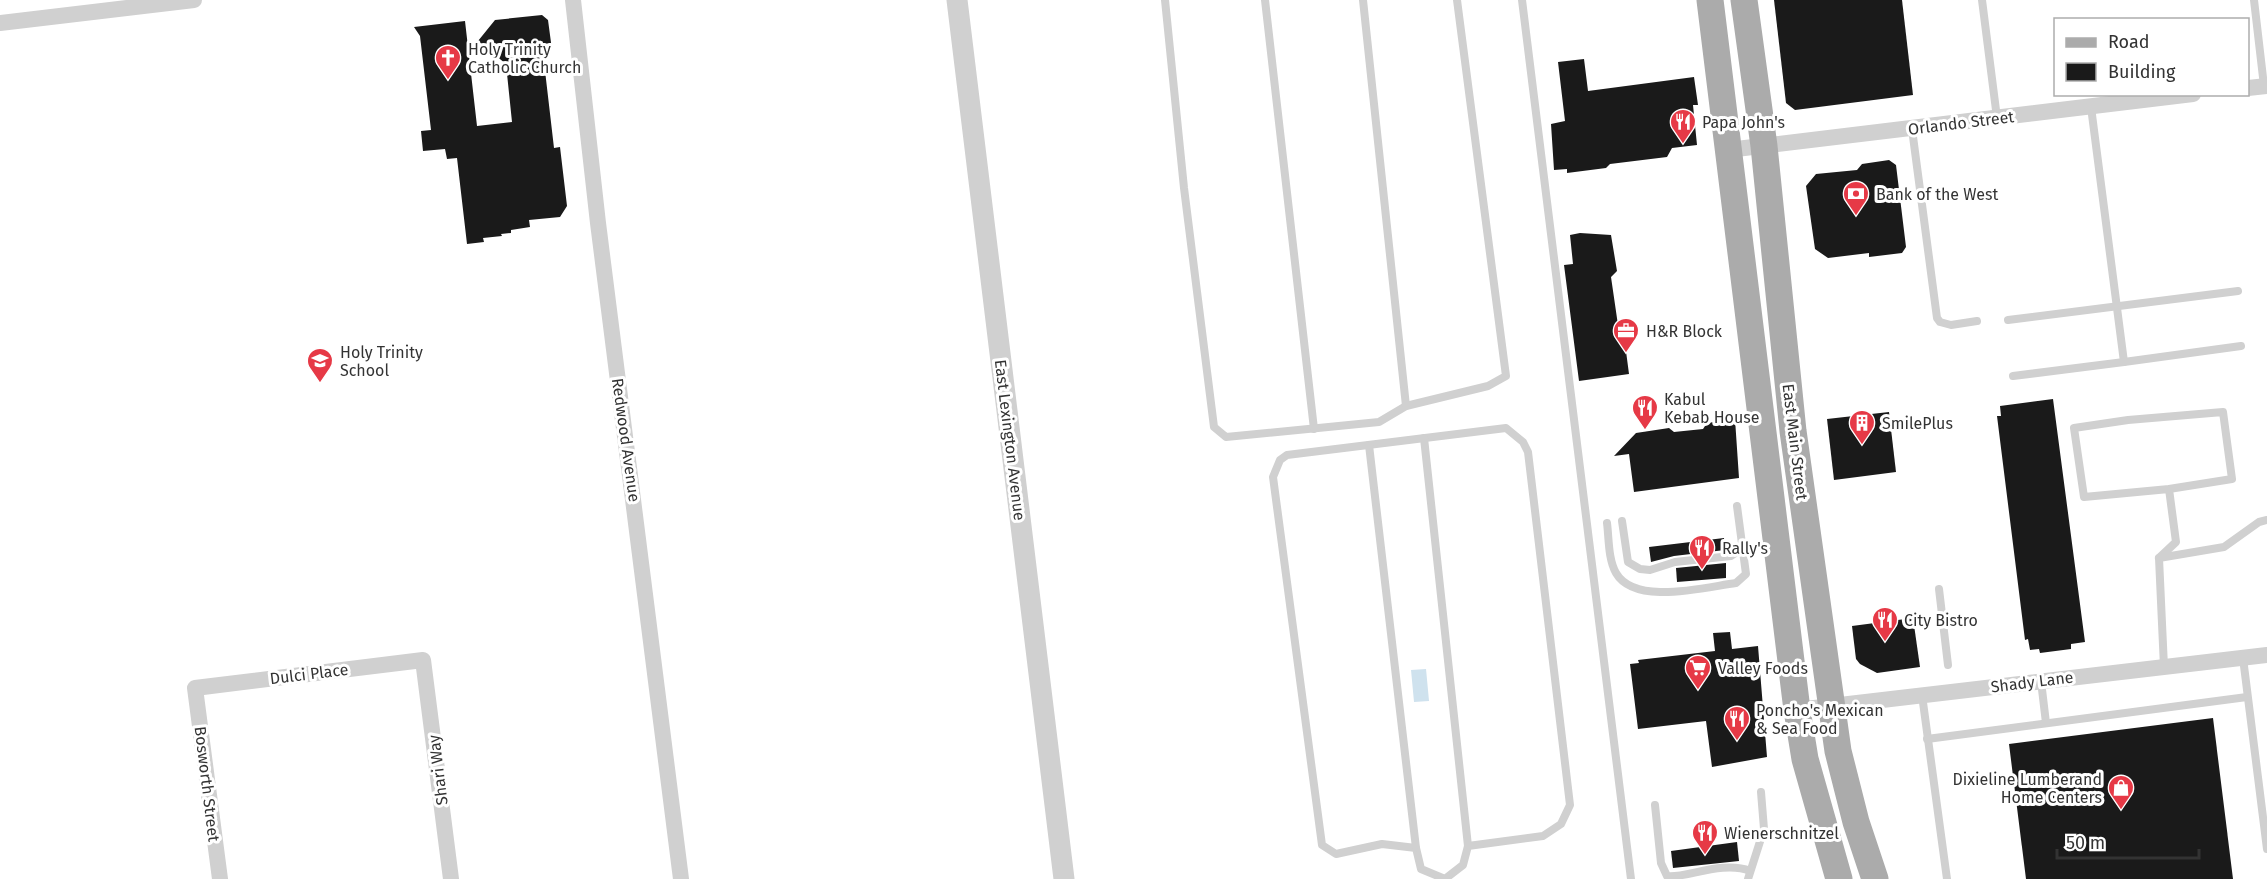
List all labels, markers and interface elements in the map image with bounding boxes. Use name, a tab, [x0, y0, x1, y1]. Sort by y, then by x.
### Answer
legend	[2054, 18, 2249, 96]
text: Road	[2108, 31, 2150, 53]
place label: Holy Trinity Catholic Church	[468, 40, 581, 77]
church icon: Holy Trinity Catholic Church	[433, 43, 463, 81]
text: Building	[2108, 61, 2176, 83]
restaurant icon: Papa John's	[1668, 107, 1698, 145]
street label: Orlando Street	[1907, 107, 2015, 139]
place label: Papa John's	[1702, 113, 1785, 132]
bank icon: Bank of the West	[1841, 179, 1871, 217]
place label: Bank of the West	[1876, 185, 1999, 204]
office icon: H&R Block	[1611, 316, 1641, 354]
place label: H&R Block	[1646, 322, 1723, 341]
place label: Holy Trinity School	[340, 343, 423, 380]
school or university icon: Holy Trinity School	[305, 346, 335, 384]
street label: East Lexington Avenue	[991, 358, 1029, 522]
street label: Redwood Avenue	[608, 377, 644, 503]
street label: East Main Street	[1778, 383, 1812, 501]
place label: Kabul Kebab House	[1664, 390, 1759, 427]
restaurant icon: Kabul Kebab House	[1630, 393, 1660, 431]
building icon: SmilePlus	[1847, 408, 1877, 446]
place label: SmilePlus	[1882, 414, 1953, 433]
restaurant icon: Rally's	[1687, 533, 1717, 571]
place label: Rally's	[1722, 539, 1768, 558]
restaurant icon: City Bistro	[1870, 605, 1900, 643]
place label: City Bistro	[1904, 611, 1978, 630]
supermarket icon: Valley Foods	[1683, 653, 1713, 691]
place label: Valley Foods	[1718, 659, 1808, 678]
street label: Dulci Place	[269, 660, 349, 688]
street label: Shady Lane	[1990, 668, 2074, 696]
place label: Poncho's Mexican & Sea Food	[1756, 701, 1884, 738]
restaurant icon: Poncho's Mexican & Sea Food	[1722, 704, 1752, 742]
street label: Bosworth Street	[190, 725, 224, 843]
street label: Shari Way	[424, 734, 452, 806]
place label: Dixieline Lumberand Home Centers	[1952, 770, 2102, 807]
shop icon: Dixieline Lumberand Home Centers	[2106, 773, 2136, 811]
restaurant icon: Wienerschnitzel	[1690, 818, 1720, 856]
scale bar	[2057, 822, 2200, 860]
place label: Wienerschnitzel	[1724, 824, 1839, 843]
text: 50 m	[2066, 832, 2105, 854]

